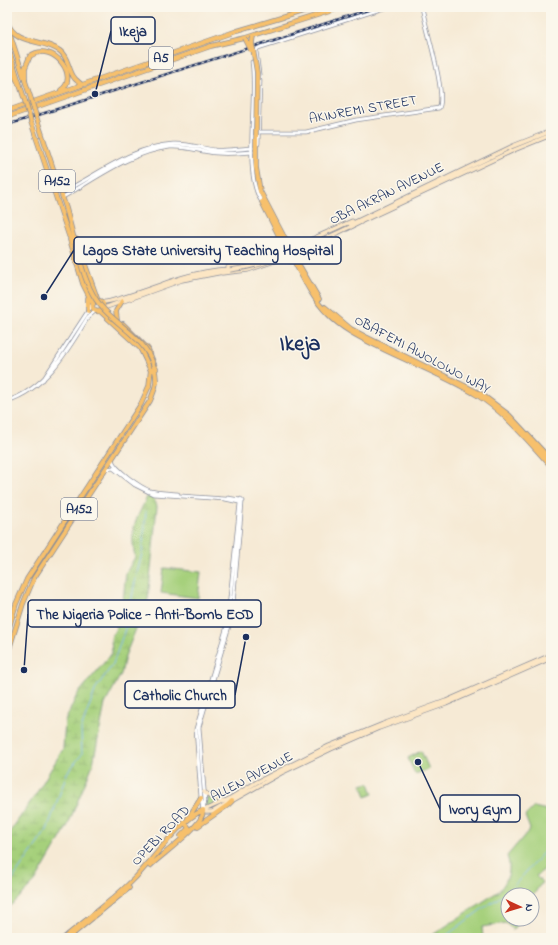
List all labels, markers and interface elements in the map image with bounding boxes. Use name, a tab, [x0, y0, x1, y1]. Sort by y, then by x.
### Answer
callout: Ikeja	[111, 17, 155, 44]
text: Ikeja	[119, 21, 147, 43]
road number: A5	[149, 47, 173, 69]
street label: AKINREMI STREET	[307, 90, 419, 130]
street label: OBA AKRAN AVENUE	[326, 157, 448, 231]
road number: A152	[39, 170, 75, 192]
callout: Lagos State University Teaching Hospital	[74, 237, 341, 264]
text: Lagos State University Teaching Hospital	[83, 240, 334, 264]
street label: OBAFEMI AWOLOWO WAY	[350, 310, 494, 400]
district label: Ikeja	[280, 329, 321, 361]
road number: A152	[61, 498, 97, 520]
callout: The Nigeria Police - Anti-Bomb EOD	[28, 600, 261, 627]
text: The Nigeria Police - Anti-Bomb EOD	[36, 604, 254, 628]
callout: Catholic Church	[125, 681, 235, 708]
text: Catholic Church	[133, 685, 227, 707]
street label: ALLEN AVENUE	[207, 746, 297, 808]
callout: Ivory Gym	[440, 795, 520, 822]
text: Ivory Gym	[448, 799, 512, 823]
street label: OPEBI ROAD	[127, 801, 195, 871]
north arrow	[500, 887, 540, 927]
text: N	[521, 903, 537, 912]

